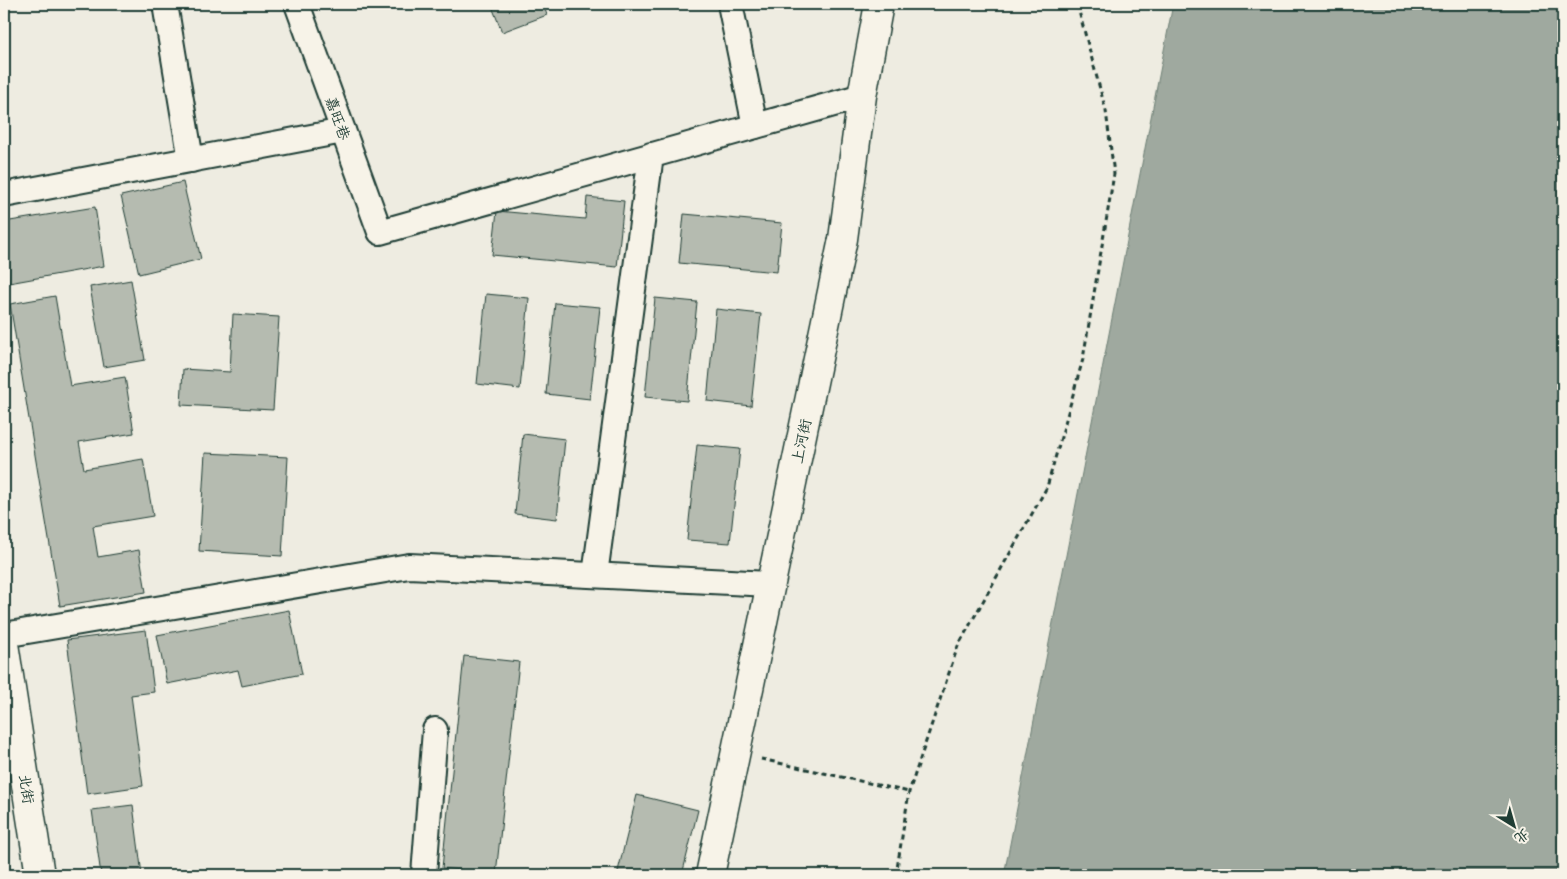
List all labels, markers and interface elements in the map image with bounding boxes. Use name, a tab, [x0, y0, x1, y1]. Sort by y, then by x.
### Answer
street label: 嘉旺巷	[320, 93, 356, 143]
street label: 上河街	[786, 417, 816, 465]
street label: 北街	[14, 773, 40, 805]
north arrow	[1490, 802, 1540, 852]
text: 北	[1511, 825, 1533, 849]

